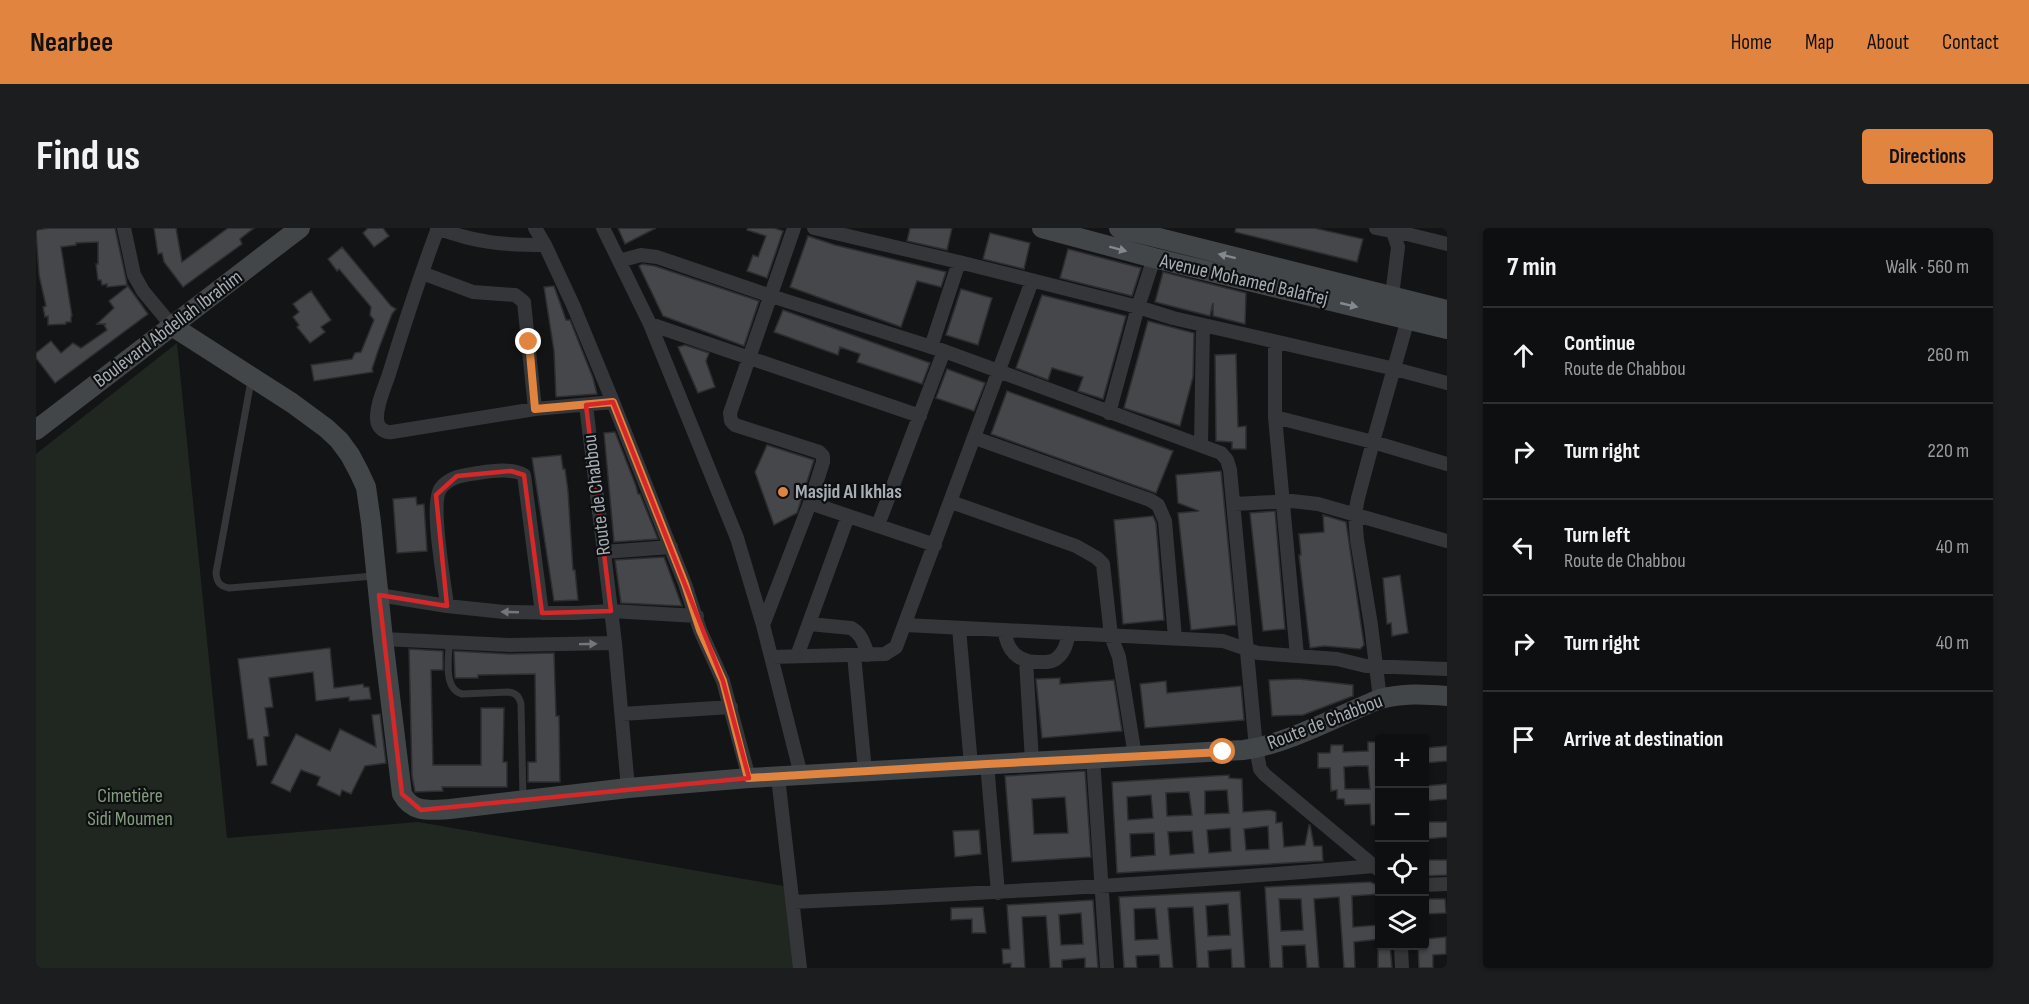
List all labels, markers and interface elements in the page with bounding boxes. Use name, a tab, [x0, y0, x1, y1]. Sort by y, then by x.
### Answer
text: Nearbee	[30, 26, 113, 59]
text: Home	[1731, 30, 1772, 55]
text: Map	[1805, 30, 1834, 55]
text: About	[1867, 30, 1909, 55]
text: Contact	[1942, 30, 1999, 55]
button: Directions	[1862, 129, 1993, 184]
text: Find us	[36, 131, 140, 182]
one-way arrow	[1109, 244, 1127, 254]
street label: Avenue Mohamed Balafrej	[1157, 249, 1330, 311]
one-way arrow	[1218, 251, 1236, 261]
text: 7 min	[1507, 252, 1556, 283]
text: Walk · 560 m	[1885, 255, 1969, 279]
street label: Boulevard Abdellah Ibrahim	[89, 265, 247, 393]
one-way arrow	[1339, 300, 1358, 310]
route end	[515, 328, 541, 354]
text: Continue	[1564, 330, 1635, 357]
icon: ahead	[1507, 339, 1540, 372]
text: 260 m	[1927, 343, 1969, 367]
text: Route de Chabbou	[1564, 357, 1686, 381]
street label: Route de Chabbou	[578, 433, 616, 557]
icon: right	[1507, 435, 1540, 468]
text: Turn right	[1564, 438, 1640, 465]
text: 220 m	[1928, 439, 1969, 463]
place label: Masjid Al Ikhlas	[795, 480, 902, 504]
marker: Masjid Al Ikhlas	[776, 485, 790, 499]
text: Turn left	[1564, 522, 1630, 549]
icon: left	[1507, 531, 1540, 564]
text: 40 m	[1936, 535, 1969, 559]
text: Route de Chabbou	[1564, 549, 1686, 573]
one-way arrow	[501, 607, 520, 617]
icon: right	[1507, 627, 1540, 660]
text: Turn right	[1564, 630, 1640, 657]
text: 40 m	[1936, 631, 1969, 655]
one-way arrow	[579, 639, 598, 649]
street label: Route de Chabbou	[1264, 689, 1386, 755]
icon: arrive	[1507, 723, 1540, 756]
text: Arrive at destination	[1564, 726, 1723, 753]
map controls	[1375, 734, 1429, 950]
button: +	[1375, 734, 1429, 788]
route start	[1209, 738, 1235, 764]
park label: Cimetière Sidi Moumen	[87, 784, 173, 831]
button: −	[1375, 788, 1429, 842]
button: locate	[1375, 842, 1429, 896]
button: layers	[1375, 896, 1429, 950]

